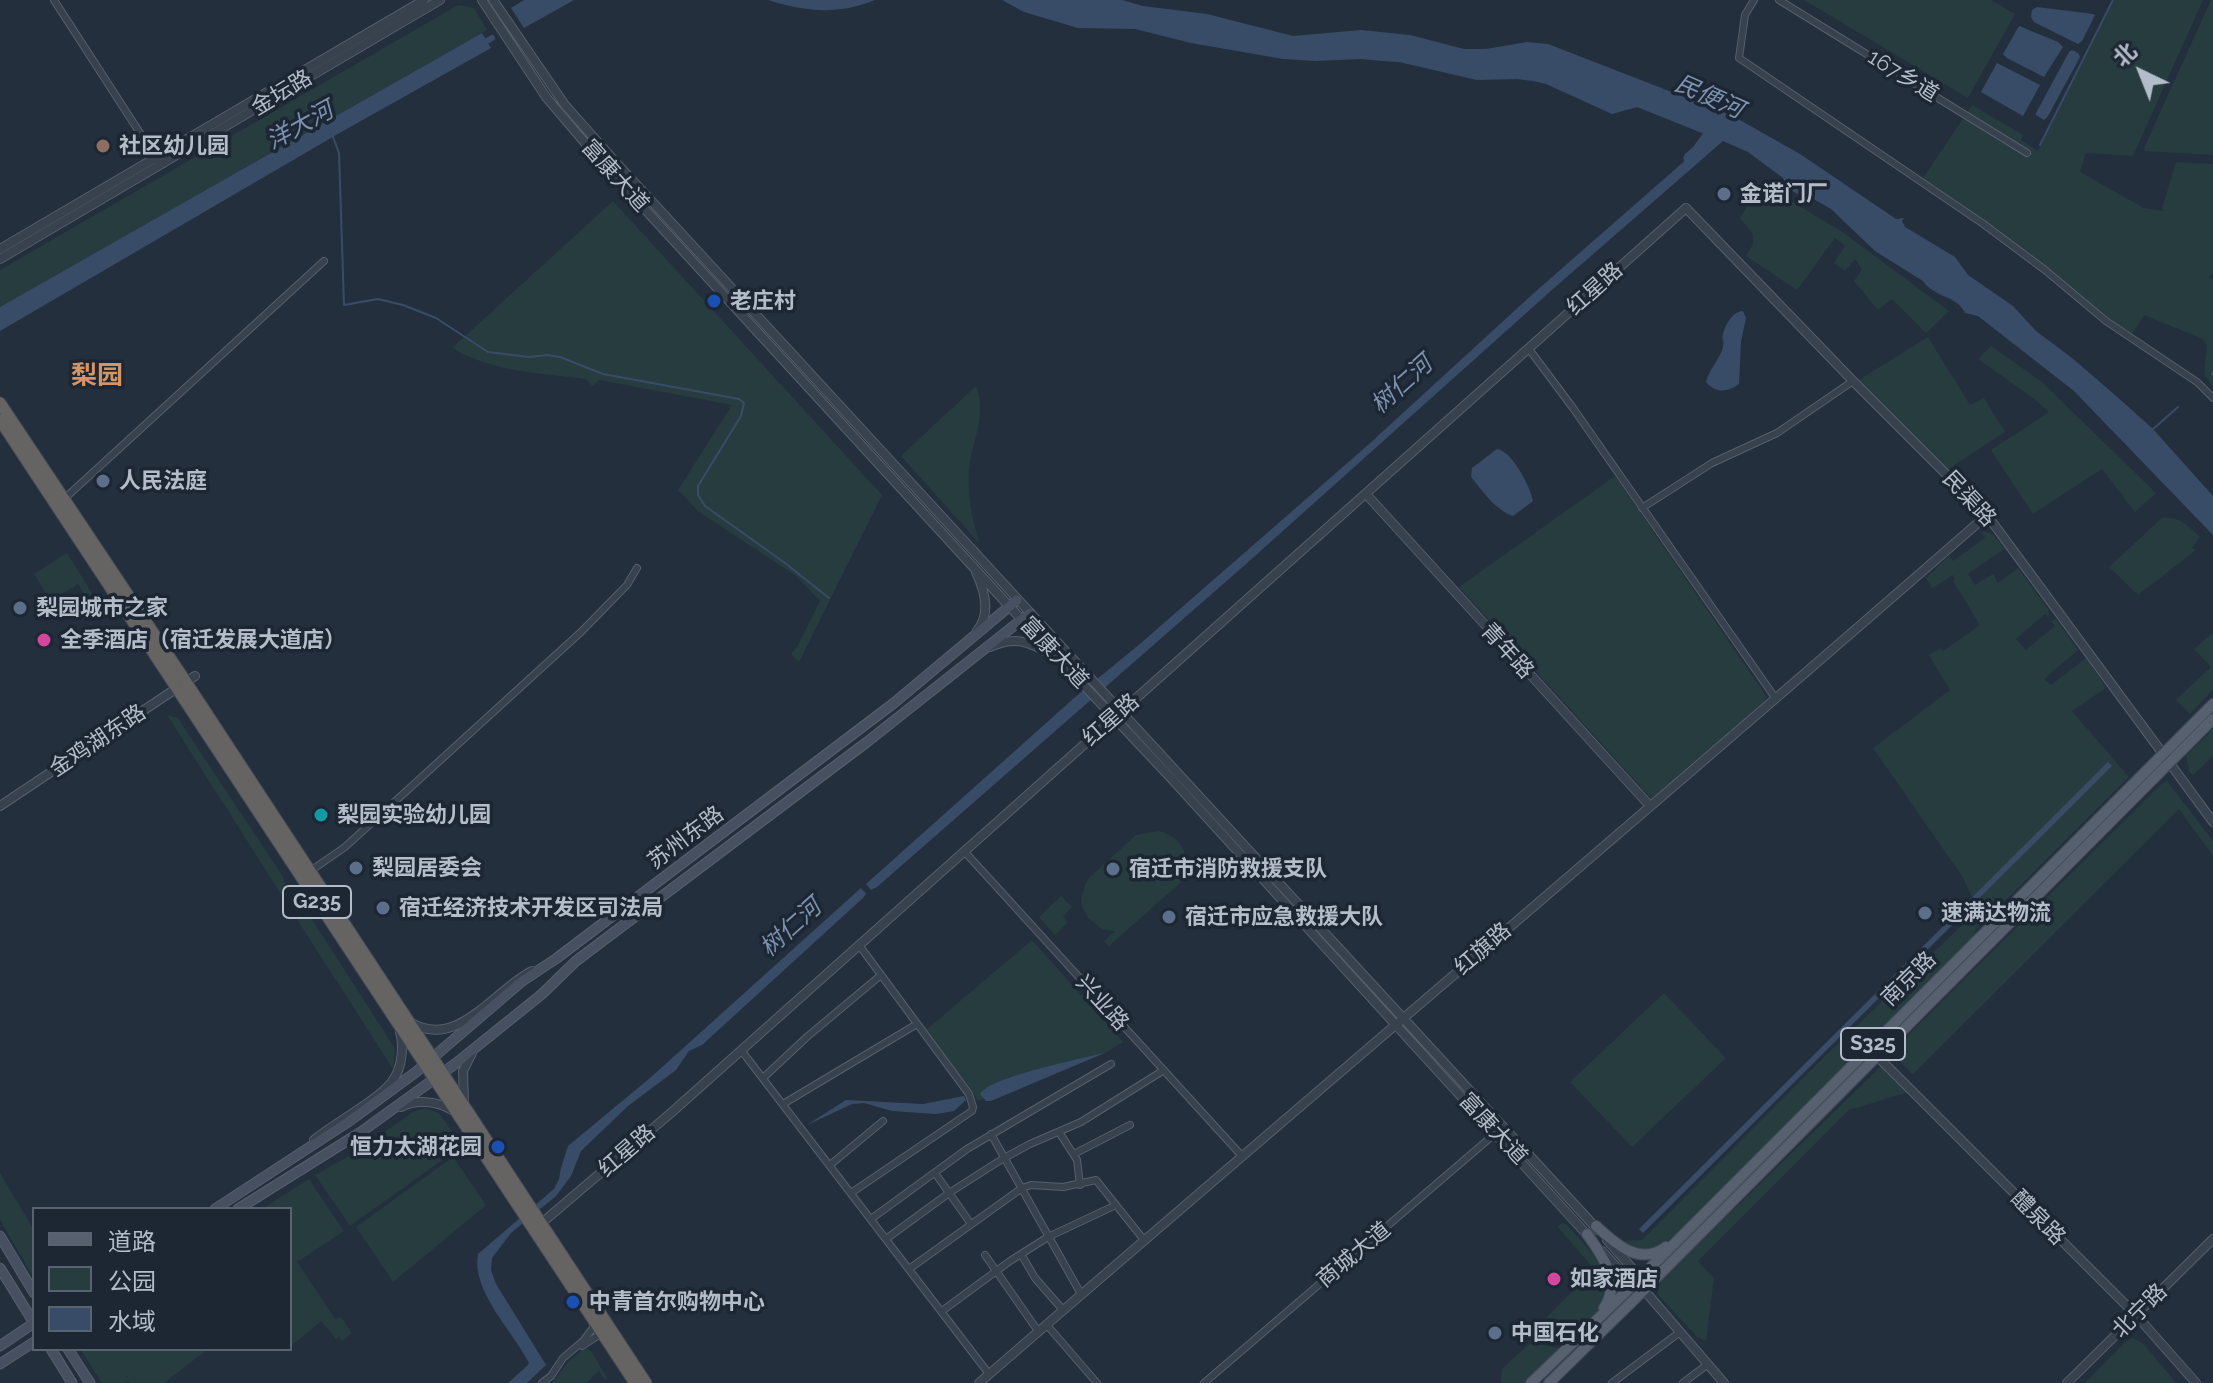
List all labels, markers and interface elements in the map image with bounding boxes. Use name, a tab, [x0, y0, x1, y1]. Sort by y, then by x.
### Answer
north arrow	[2101, 32, 2181, 112]
text: 北	[2108, 37, 2142, 71]
street label: 167乡道	[1863, 44, 1943, 108]
street label: 金坛路	[247, 65, 317, 121]
water label: 民便河	[1670, 69, 1748, 125]
water label: 洋大河	[262, 96, 338, 156]
place label: 社区幼儿园	[119, 133, 229, 159]
street label: 富康大道	[576, 134, 654, 218]
marker: 社区幼儿园	[94, 137, 112, 155]
place label: 金诺门厂	[1740, 181, 1828, 207]
marker: 金诺门厂	[1715, 185, 1733, 203]
street label: 红星路	[1562, 257, 1628, 321]
place label: 老庄村	[730, 288, 796, 314]
marker: 老庄村	[705, 292, 723, 310]
water label: 树仁河	[1366, 350, 1438, 420]
district label: 梨园	[71, 360, 123, 392]
street label: 民渠路	[1937, 466, 2001, 532]
place label: 人民法庭	[119, 468, 207, 494]
marker: 人民法庭	[94, 472, 112, 490]
place label: 梨园城市之家	[36, 595, 168, 621]
marker: 梨园城市之家	[11, 599, 29, 617]
street label: 富康大道	[1014, 612, 1094, 694]
street label: 青年路	[1475, 618, 1539, 684]
place label: 全季酒店（宿迁发展大道店）	[60, 627, 346, 653]
marker: 全季酒店（宿迁发展大道店）	[35, 631, 53, 649]
street label: 红星路	[1077, 688, 1145, 752]
street label: 金鸡湖东路	[45, 699, 151, 783]
street label: 苏州东路	[643, 801, 729, 875]
place label: 梨园实验幼儿园	[337, 802, 491, 828]
marker: 梨园实验幼儿园	[312, 806, 330, 824]
place label: 梨园居委会	[372, 855, 482, 881]
place label: 宿迁市消防救援支队	[1129, 856, 1327, 882]
marker: 梨园居委会	[347, 859, 365, 877]
marker: 宿迁市消防救援支队	[1104, 860, 1122, 878]
road number: G235	[283, 886, 351, 918]
water label: 树仁河	[755, 893, 827, 963]
place label: 宿迁经济技术开发区司法局	[399, 895, 663, 921]
marker: 宿迁经济技术开发区司法局	[374, 899, 392, 917]
place label: 速满达物流	[1941, 900, 2051, 926]
place label: 宿迁市应急救援大队	[1185, 904, 1383, 930]
marker: 速满达物流	[1916, 904, 1934, 922]
marker: 宿迁市应急救援大队	[1160, 908, 1178, 926]
street label: 红旗路	[1449, 917, 1517, 981]
street label: 南京路	[1876, 946, 1942, 1012]
street label: 兴业路	[1070, 970, 1134, 1036]
road number: S325	[1841, 1028, 1905, 1060]
street label: 富康大道	[1453, 1088, 1533, 1170]
street label: 红星路	[593, 1119, 661, 1183]
place label: 恒力太湖花园	[350, 1134, 482, 1160]
marker: 恒力太湖花园	[489, 1138, 507, 1156]
street label: 醴泉路	[2005, 1185, 2071, 1251]
legend	[32, 1207, 292, 1351]
street label: 商城大道	[1312, 1217, 1396, 1293]
text: 道路	[108, 1227, 156, 1256]
place label: 如家酒店	[1570, 1266, 1658, 1292]
text: 公园	[108, 1267, 156, 1296]
marker: 如家酒店	[1545, 1270, 1563, 1288]
street label: 北宁路	[2107, 1278, 2173, 1344]
place label: 中青首尔购物中心	[589, 1289, 765, 1315]
marker: 中青首尔购物中心	[564, 1293, 582, 1311]
text: 水域	[108, 1307, 156, 1336]
place label: 中国石化	[1511, 1320, 1599, 1346]
marker: 中国石化	[1486, 1324, 1504, 1342]

